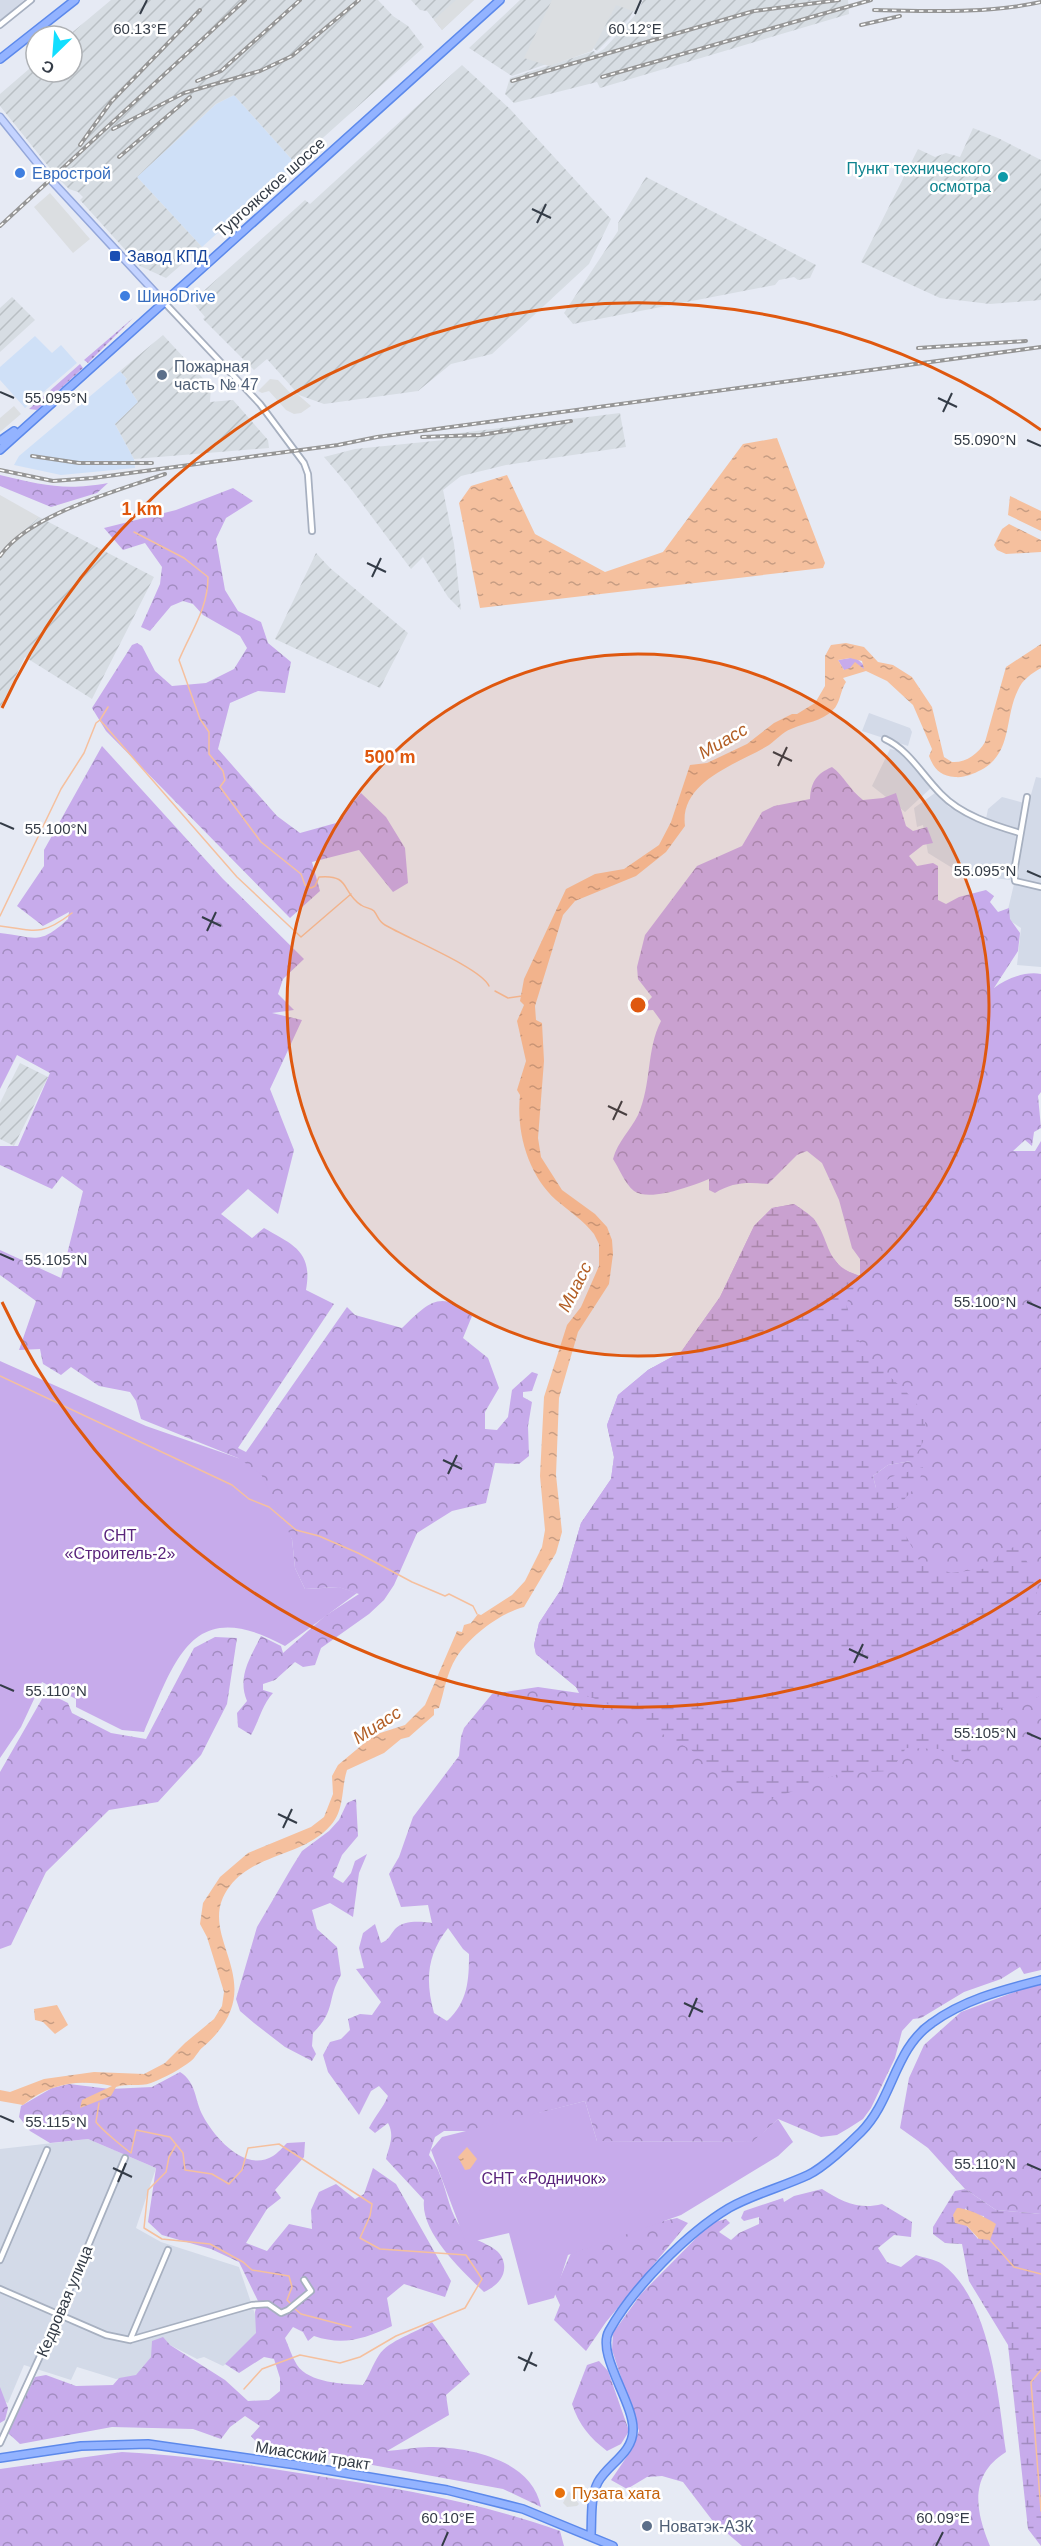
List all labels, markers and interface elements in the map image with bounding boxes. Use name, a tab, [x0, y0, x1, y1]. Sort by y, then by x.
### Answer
text: 60.13°E	[113, 20, 167, 37]
text: 60.12°E	[608, 20, 662, 37]
north arrow	[24, 24, 84, 84]
text: С	[39, 57, 57, 77]
street label: Тургоякское шоссе	[213, 134, 328, 240]
place label: Пункт технического осмотра	[847, 160, 991, 195]
place label: Еврострой	[32, 165, 111, 182]
marker: Еврострой	[13, 166, 27, 180]
marker: Пункт технического осмотра	[996, 170, 1010, 184]
place label: Завод КПД	[127, 248, 208, 265]
marker: Завод КПД	[108, 249, 122, 263]
place label: ШиноDrive	[137, 288, 216, 305]
marker: ШиноDrive	[118, 289, 132, 303]
place label: Пожарная часть № 47	[174, 358, 259, 393]
marker: Пожарная часть № 47	[155, 368, 169, 382]
text: 55.095°N	[25, 389, 87, 406]
text: 55.090°N	[954, 431, 1016, 448]
text: 1 km	[121, 499, 163, 519]
water label: Миасс	[695, 719, 751, 763]
text: 500 m	[364, 747, 416, 767]
text: 55.100°N	[25, 820, 87, 837]
text: 55.095°N	[954, 862, 1016, 879]
centre of rings	[628, 995, 648, 1015]
text: 55.105°N	[25, 1251, 87, 1268]
water label: Миасс	[554, 1259, 596, 1315]
text: 55.100°N	[954, 1293, 1016, 1310]
park label: СНТ «Строитель-2»	[65, 1527, 176, 1562]
text: 55.110°N	[25, 1682, 87, 1699]
water label: Миасс	[349, 1702, 405, 1748]
text: 55.105°N	[954, 1724, 1016, 1741]
text: 55.115°N	[25, 2113, 87, 2130]
text: 55.110°N	[954, 2155, 1016, 2172]
park label: СНТ «Родничок»	[482, 2170, 607, 2187]
street label: Кедровая улица	[33, 2243, 96, 2359]
street label: Миасский тракт	[254, 2438, 372, 2473]
place label: Пузата хата	[572, 2485, 660, 2502]
marker: Пузата хата	[553, 2486, 567, 2500]
text: 60.10°E	[421, 2509, 475, 2526]
text: 60.09°E	[916, 2509, 970, 2526]
place label: Новатэк-АЗК	[659, 2518, 754, 2535]
marker: Новатэк-АЗК	[640, 2519, 654, 2533]

